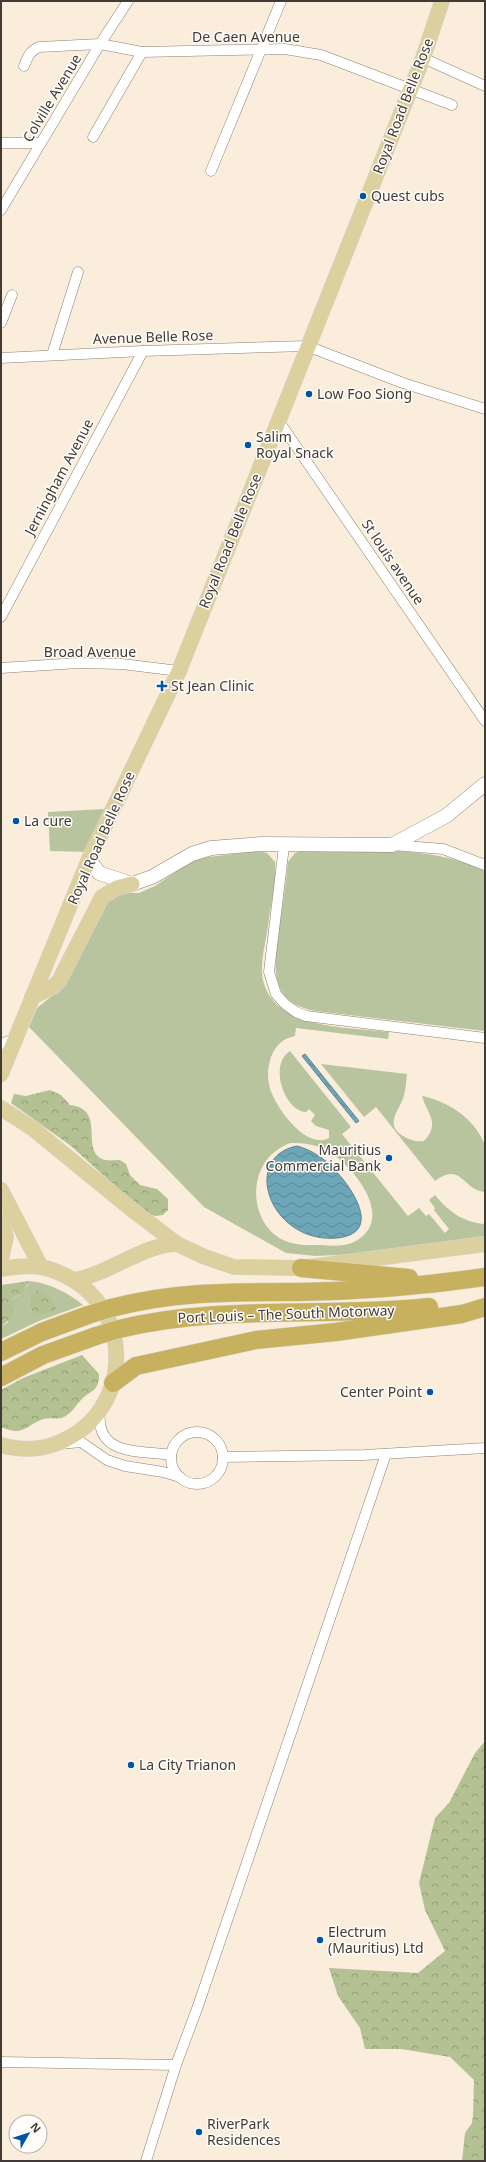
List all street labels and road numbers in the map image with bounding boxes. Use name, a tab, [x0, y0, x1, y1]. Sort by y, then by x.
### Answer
street label: De Caen Avenue	[192, 27, 300, 46]
street label: Royal Road Belle Rose	[368, 35, 437, 176]
street label: Colville Avenue	[18, 50, 85, 145]
street label: Avenue Belle Rose	[93, 325, 214, 348]
street label: Jerningham Avenue	[19, 415, 97, 540]
street label: Royal Road Belle Rose	[194, 470, 265, 611]
street label: St louis avenue	[358, 515, 429, 608]
street label: Broad Avenue	[44, 642, 136, 661]
street label: Royal Road Belle Rose	[63, 768, 139, 907]
street label: Port Louis – The South Motorway	[177, 1300, 396, 1327]

